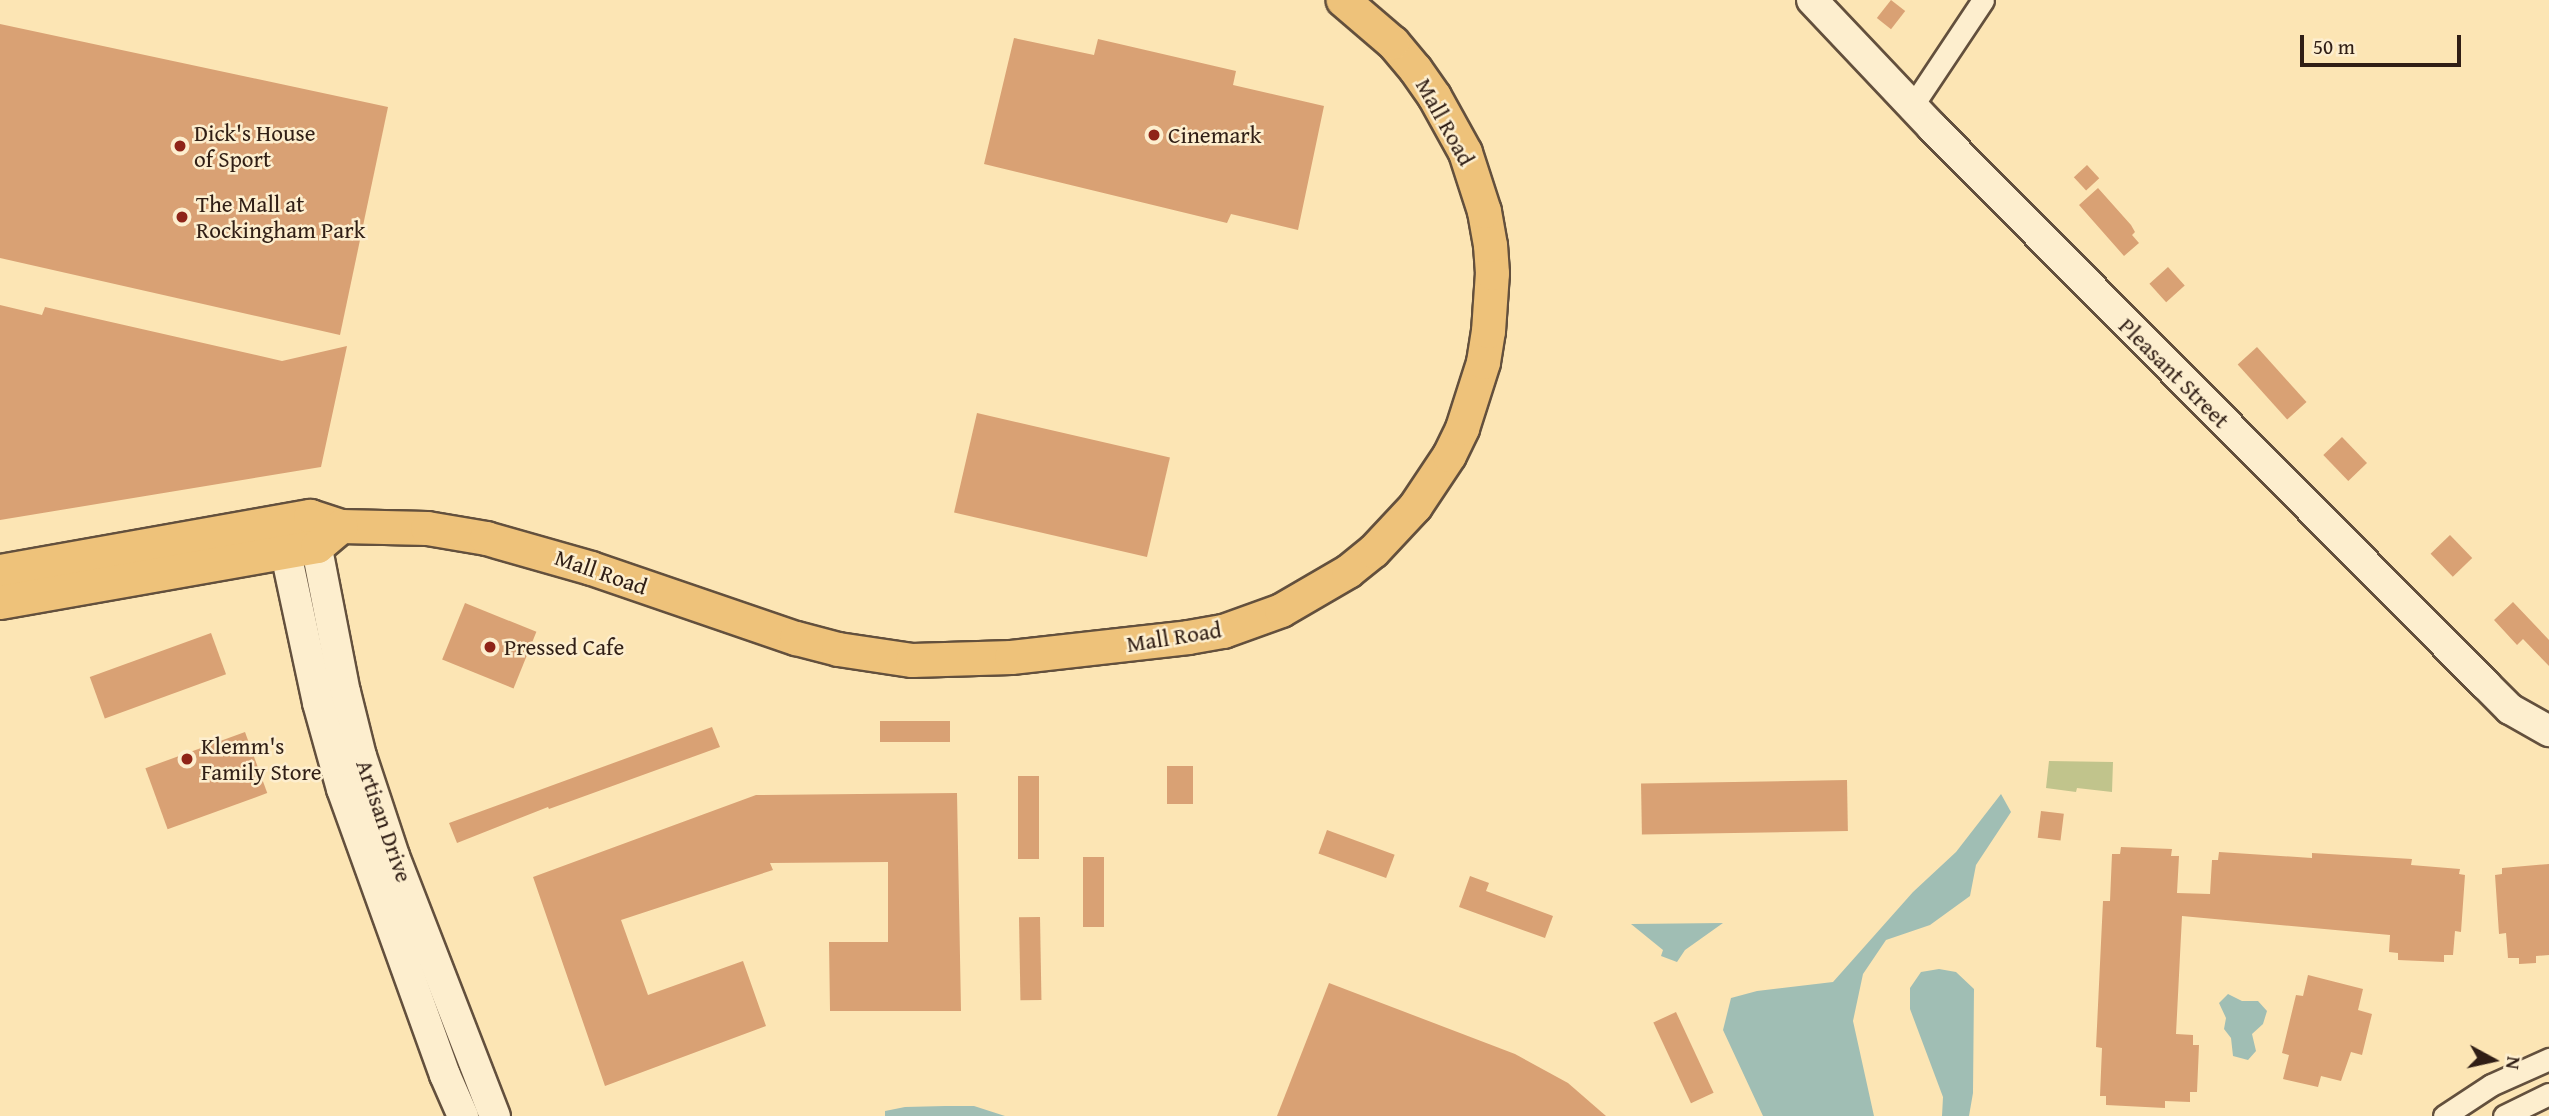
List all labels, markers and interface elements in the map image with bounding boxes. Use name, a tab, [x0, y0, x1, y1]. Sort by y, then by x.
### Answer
scale bar	[2304, 21, 2465, 65]
text: 50 m	[2313, 31, 2355, 62]
street label: Mall Road	[1410, 73, 1480, 171]
place label: Dick's House of Sport	[194, 119, 315, 173]
place label: Cinemark	[1168, 121, 1261, 149]
marker: Cinemark	[1146, 127, 1162, 143]
marker: Dick's House of Sport	[172, 138, 188, 154]
place label: The Mall at Rockingham Park	[196, 190, 365, 244]
marker: The Mall at Rockingham Park	[174, 209, 190, 225]
street label: Pleasant Street	[2113, 312, 2235, 434]
street label: Mall Road	[551, 543, 651, 601]
street label: Mall Road	[1125, 616, 1223, 658]
place label: Pressed Cafe	[504, 633, 624, 661]
marker: Pressed Cafe	[482, 639, 498, 655]
place label: Klemm's Family Store	[201, 732, 321, 786]
marker: Klemm's Family Store	[179, 751, 195, 767]
street label: Artisan Drive	[350, 756, 418, 886]
north arrow	[2458, 1025, 2528, 1095]
text: N	[2499, 1055, 2529, 1071]

